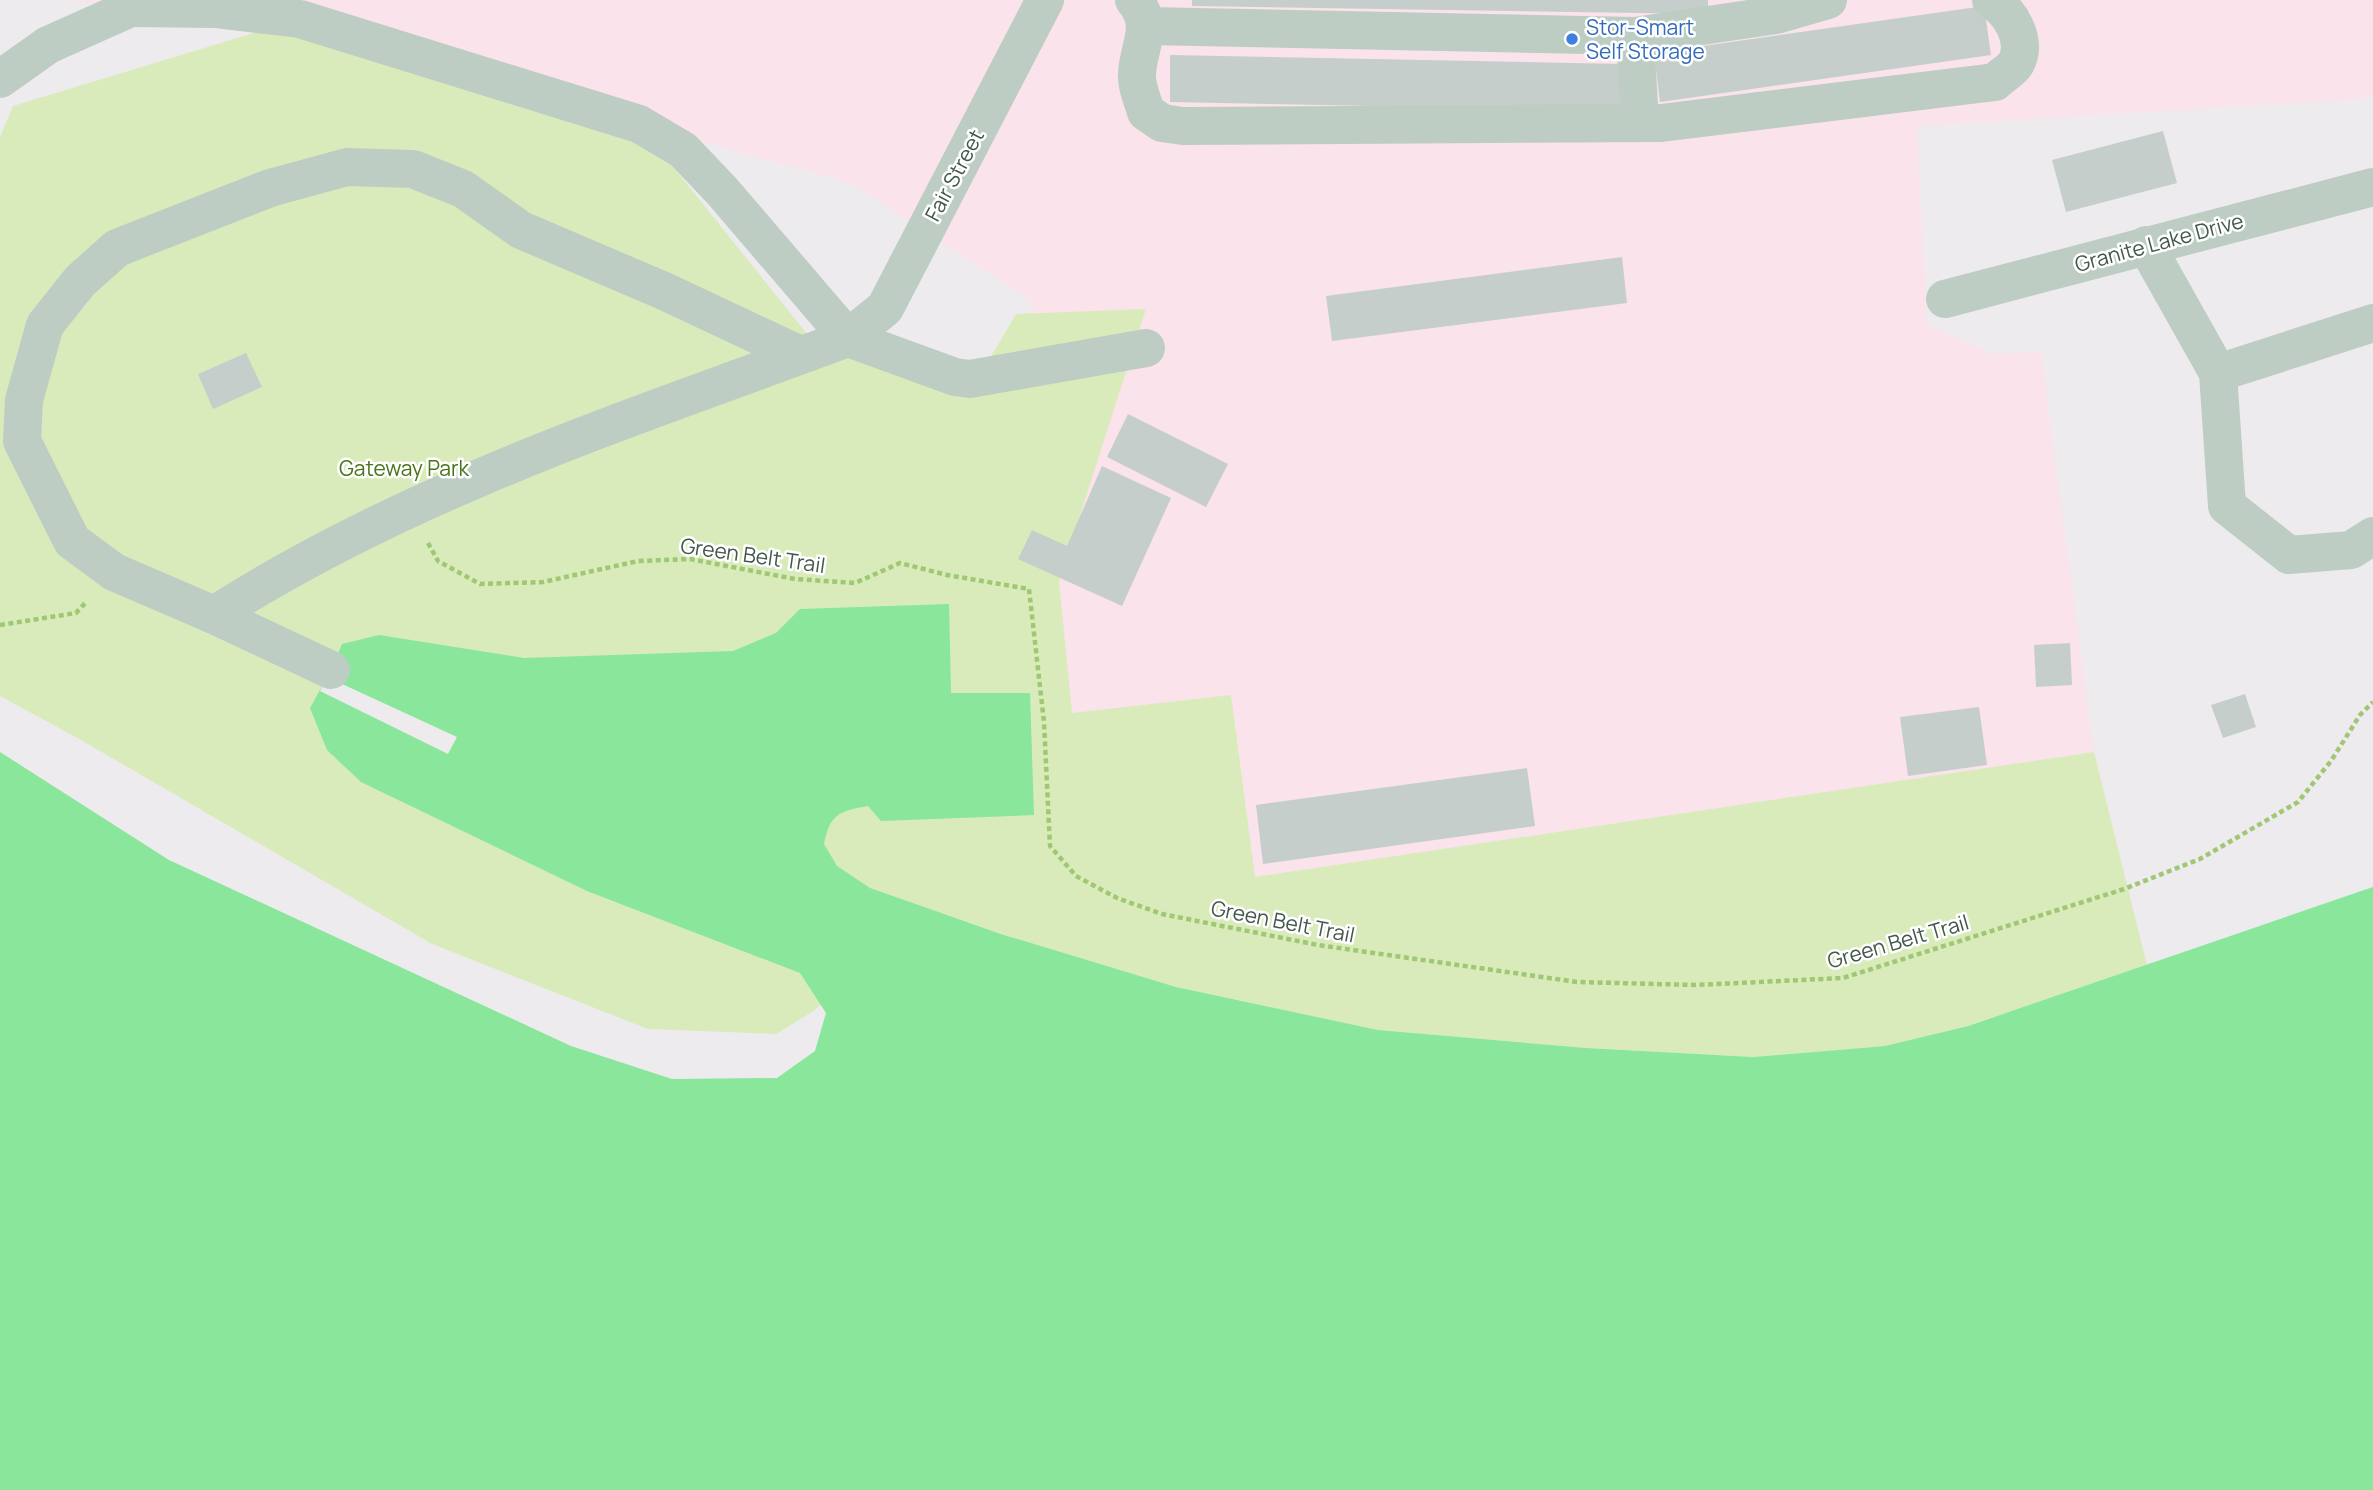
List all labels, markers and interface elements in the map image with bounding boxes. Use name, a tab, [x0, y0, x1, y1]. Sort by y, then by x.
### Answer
place label: Stor-Smart Self Storage	[1586, 13, 1705, 65]
marker: Stor-Smart Self Storage	[1564, 31, 1580, 47]
street label: Fair Street	[918, 124, 990, 226]
street label: Granite Lake Drive	[2072, 206, 2246, 278]
park label: Gateway Park	[339, 454, 470, 482]
street label: Green Belt Trail	[679, 531, 827, 579]
street label: Green Belt Trail	[1209, 893, 1357, 949]
street label: Green Belt Trail	[1824, 907, 1972, 975]

